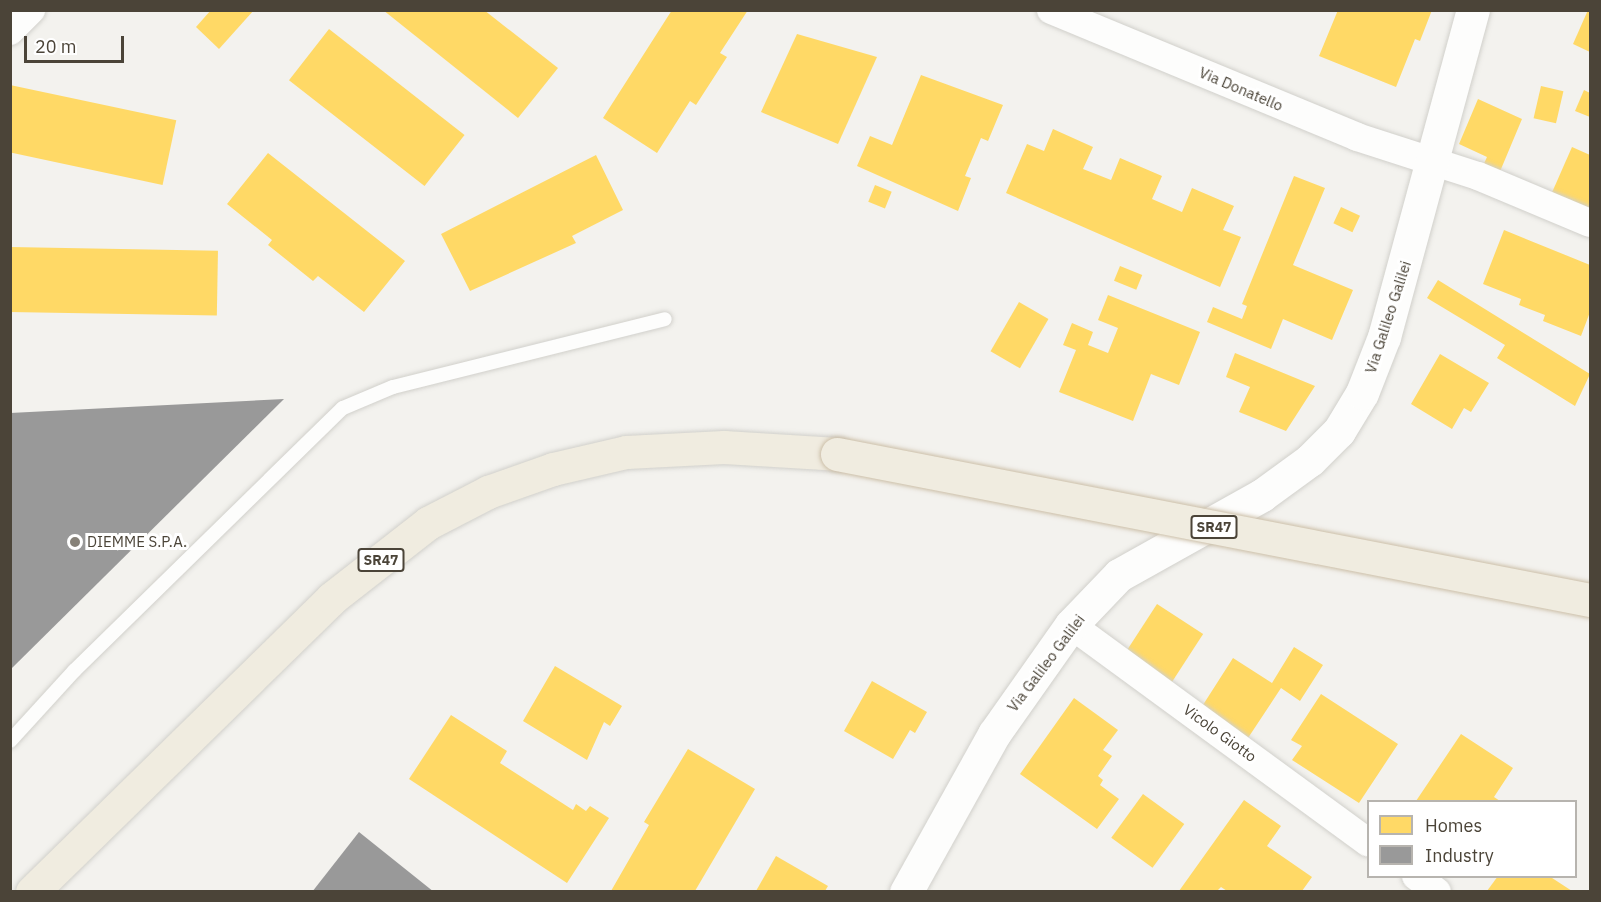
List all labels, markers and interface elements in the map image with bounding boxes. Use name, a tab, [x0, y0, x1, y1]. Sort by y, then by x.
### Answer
scale bar	[27, 24, 128, 62]
text: 20 m	[35, 35, 77, 58]
street label: Via Donatello	[1196, 63, 1286, 115]
street label: Via Galileo Galilei	[1361, 258, 1415, 376]
road number: SR47	[1190, 516, 1238, 538]
place label: DIEMME S.P.A.	[87, 533, 187, 551]
marker: DIEMME S.P.A.	[68, 535, 82, 549]
road number: SR47	[357, 549, 405, 571]
street label: Via Galileo Galilei	[1004, 611, 1088, 715]
street label: Vicolo Giotto	[1180, 700, 1260, 766]
legend	[1367, 800, 1577, 878]
text: Homes	[1425, 814, 1482, 837]
text: Industry	[1425, 844, 1494, 867]

